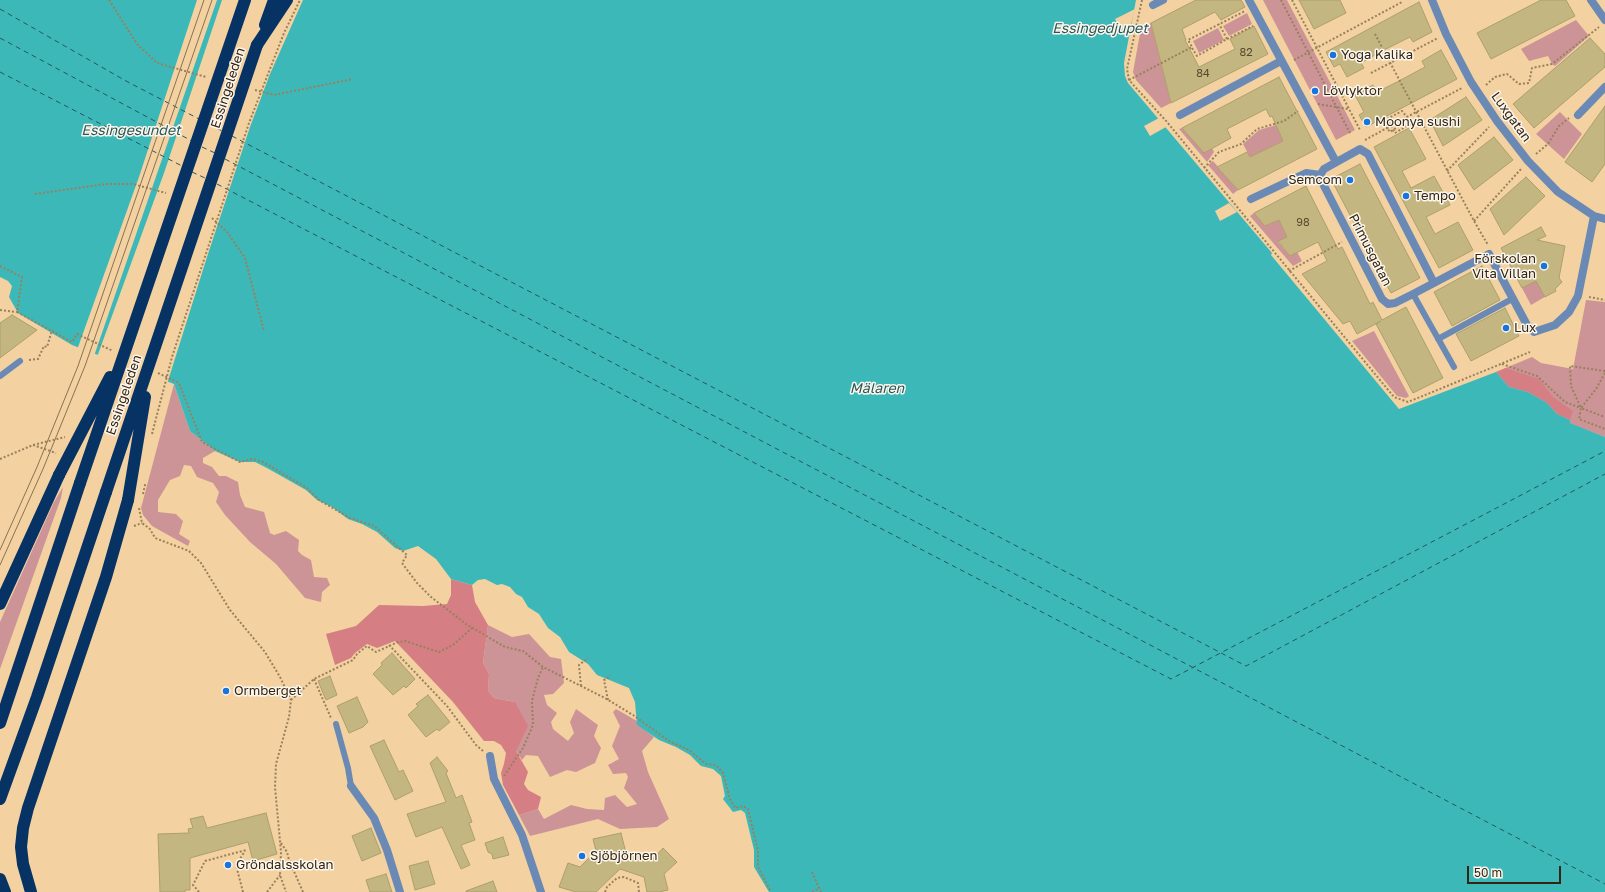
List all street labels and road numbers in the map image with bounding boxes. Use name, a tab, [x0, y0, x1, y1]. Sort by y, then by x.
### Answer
street label: Essingeleden	[208, 46, 248, 130]
street label: Luxgatan	[1488, 89, 1534, 145]
street label: Primusgatan	[1345, 211, 1395, 289]
street label: Essingeleden	[103, 353, 145, 437]

